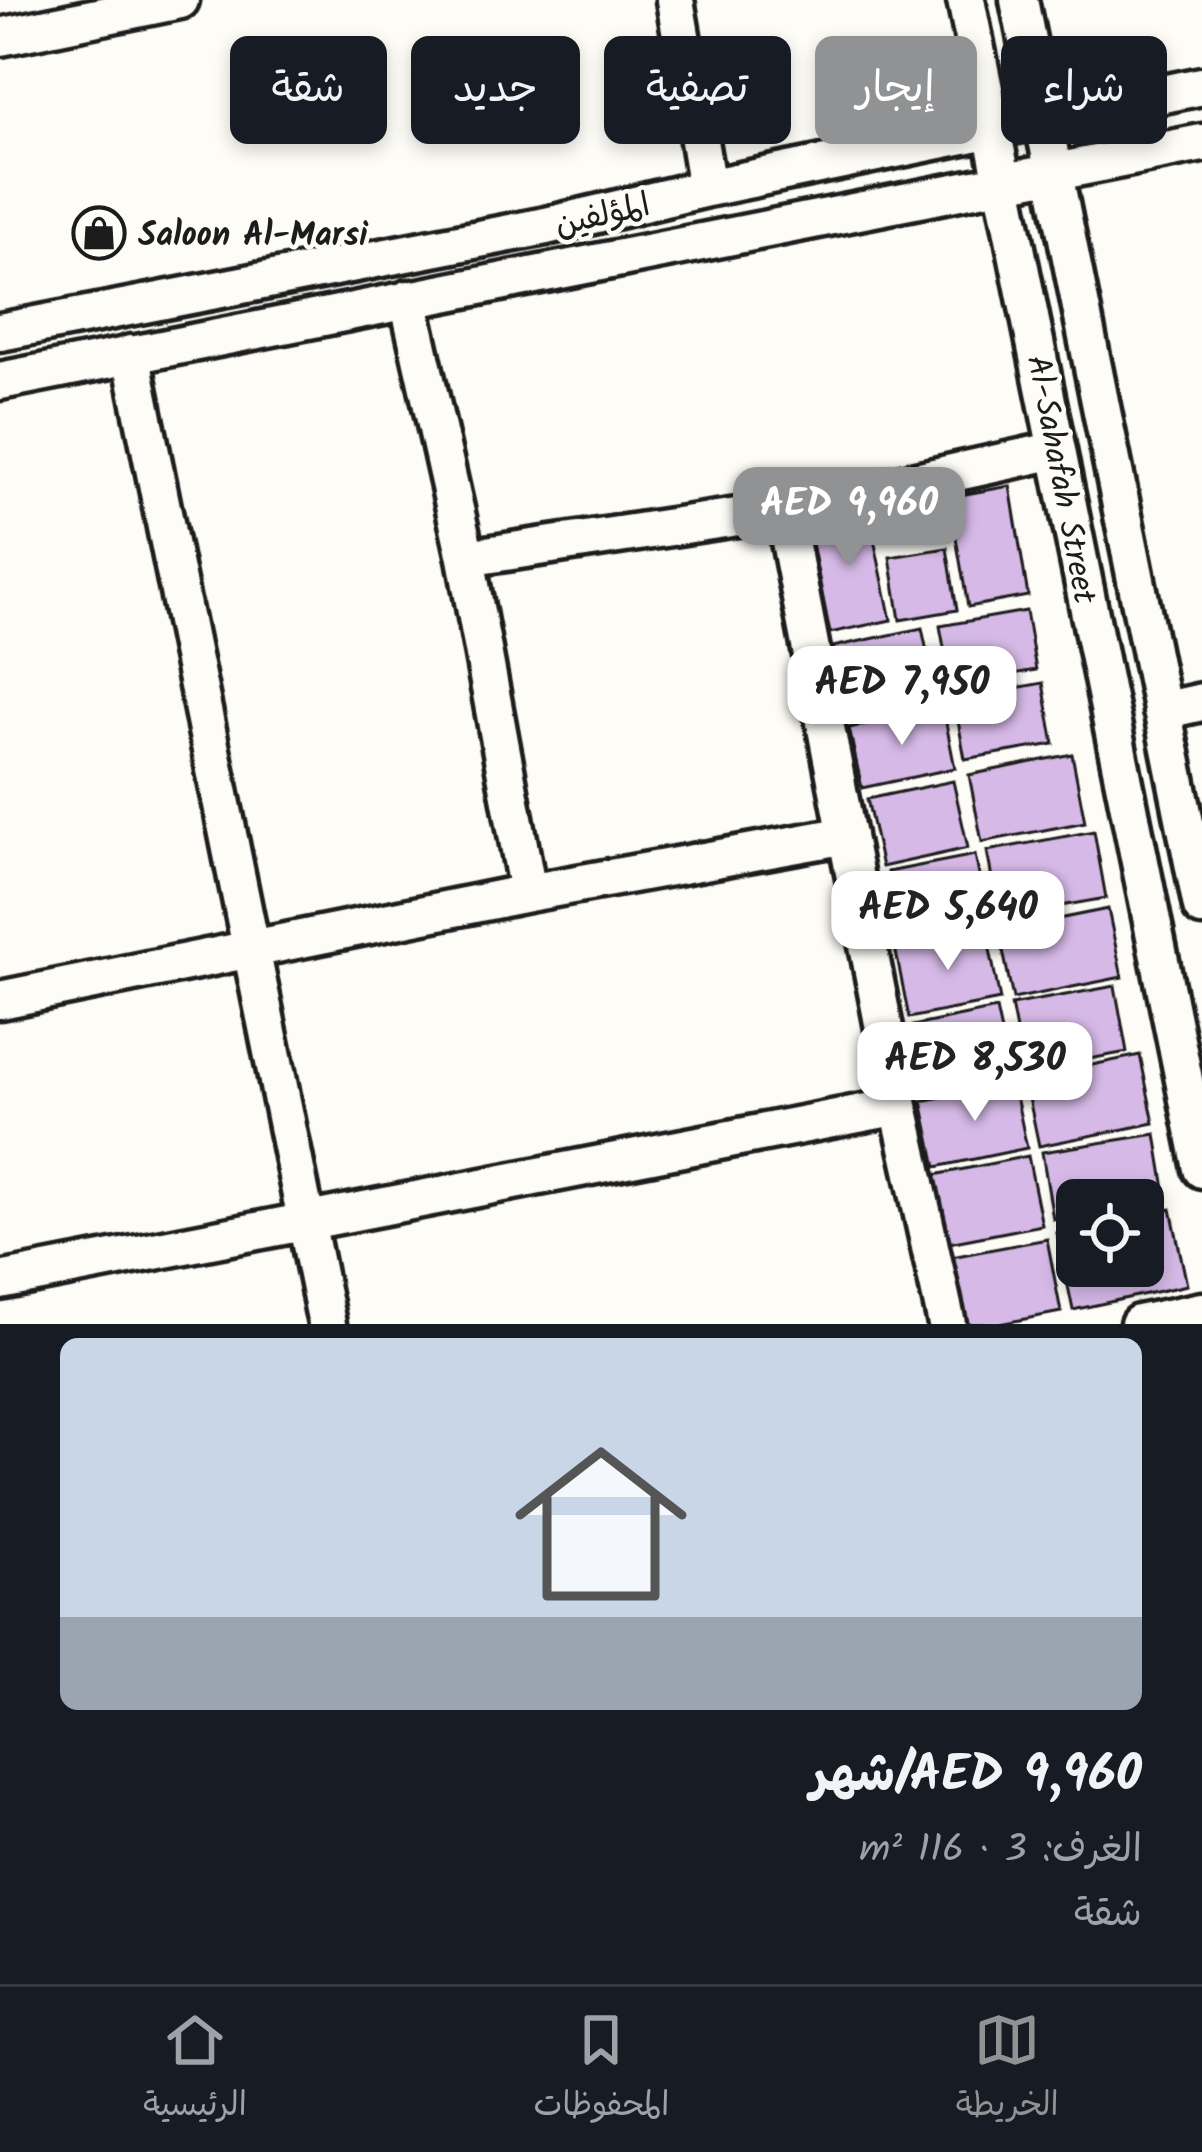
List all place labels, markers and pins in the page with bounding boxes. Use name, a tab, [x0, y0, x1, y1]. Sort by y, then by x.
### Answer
shop icon: Saloon Al-Marsi	[71, 205, 127, 261]
place label: Saloon Al-Marsi	[138, 210, 369, 263]
pin: AED 9,960	[712, 467, 986, 569]
pin: AED 7,950	[765, 646, 1039, 748]
pin: AED 5,640	[811, 871, 1085, 973]
pin: AED 8,530	[838, 1022, 1112, 1124]

